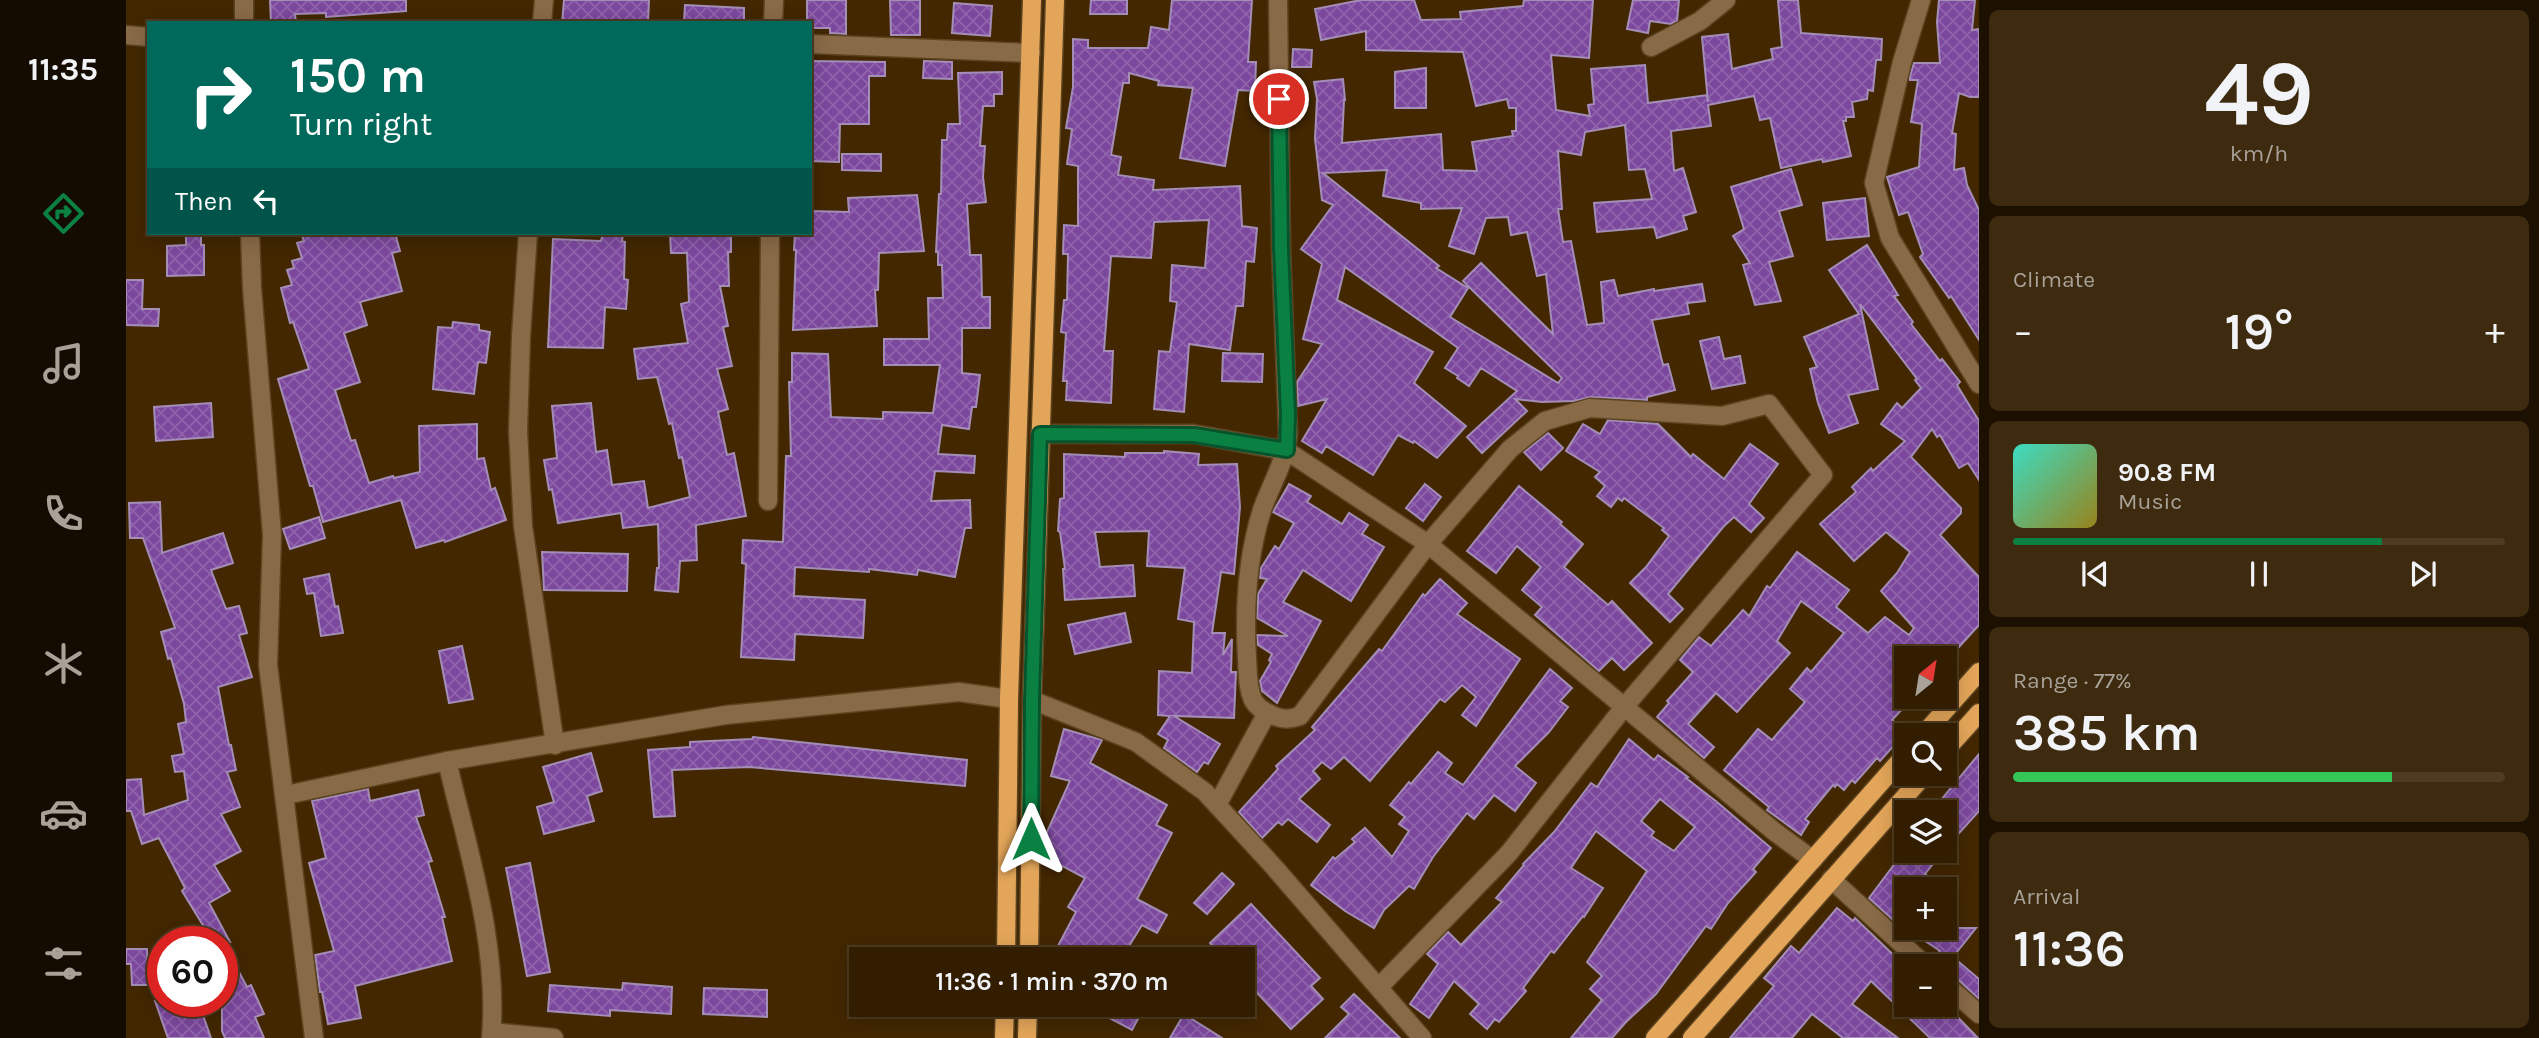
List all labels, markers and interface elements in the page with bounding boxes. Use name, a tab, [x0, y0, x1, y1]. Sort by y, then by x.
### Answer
text: 49	[2204, 41, 2314, 147]
text: 150 m	[290, 47, 426, 104]
icon: right	[175, 49, 266, 140]
text: 11:35	[28, 51, 98, 88]
pin	[1249, 69, 1309, 129]
icon: arrive	[1260, 80, 1298, 118]
text: Turn right	[290, 106, 432, 143]
text: km/h	[2230, 140, 2288, 167]
icon: left	[247, 182, 285, 220]
text: Then	[175, 186, 233, 217]
icon: directions	[39, 189, 88, 238]
text: Climate	[2013, 266, 2095, 293]
text: 19°	[2225, 301, 2293, 362]
text: −	[2013, 309, 2033, 354]
text: +	[2485, 309, 2505, 354]
icon: music	[39, 339, 88, 388]
text: 90.8 FM	[2118, 457, 2216, 488]
text: Music	[2118, 488, 2182, 515]
icon: phone	[39, 489, 88, 538]
icon: previous	[2076, 555, 2114, 593]
icon: pause	[2240, 555, 2278, 593]
icon: next	[2404, 555, 2442, 593]
icon: climate	[39, 639, 88, 688]
north arrow	[1894, 646, 1956, 709]
map controls	[1894, 646, 1957, 1017]
text: Range · 77%	[2013, 667, 2132, 694]
text: 385 km	[2013, 702, 2201, 763]
button: search	[1894, 723, 1957, 786]
icon: car	[39, 789, 88, 838]
button: layers	[1894, 800, 1957, 863]
position arrow	[994, 802, 1068, 876]
button: +	[1894, 877, 1957, 940]
text: Arrival	[2013, 883, 2080, 910]
text: 11:36	[2013, 918, 2126, 979]
speed limit sign: 60	[147, 926, 238, 1017]
icon: filters	[39, 939, 88, 988]
button: −	[1894, 954, 1957, 1017]
text: 11:36 · 1 min · 370 m	[935, 966, 1169, 997]

